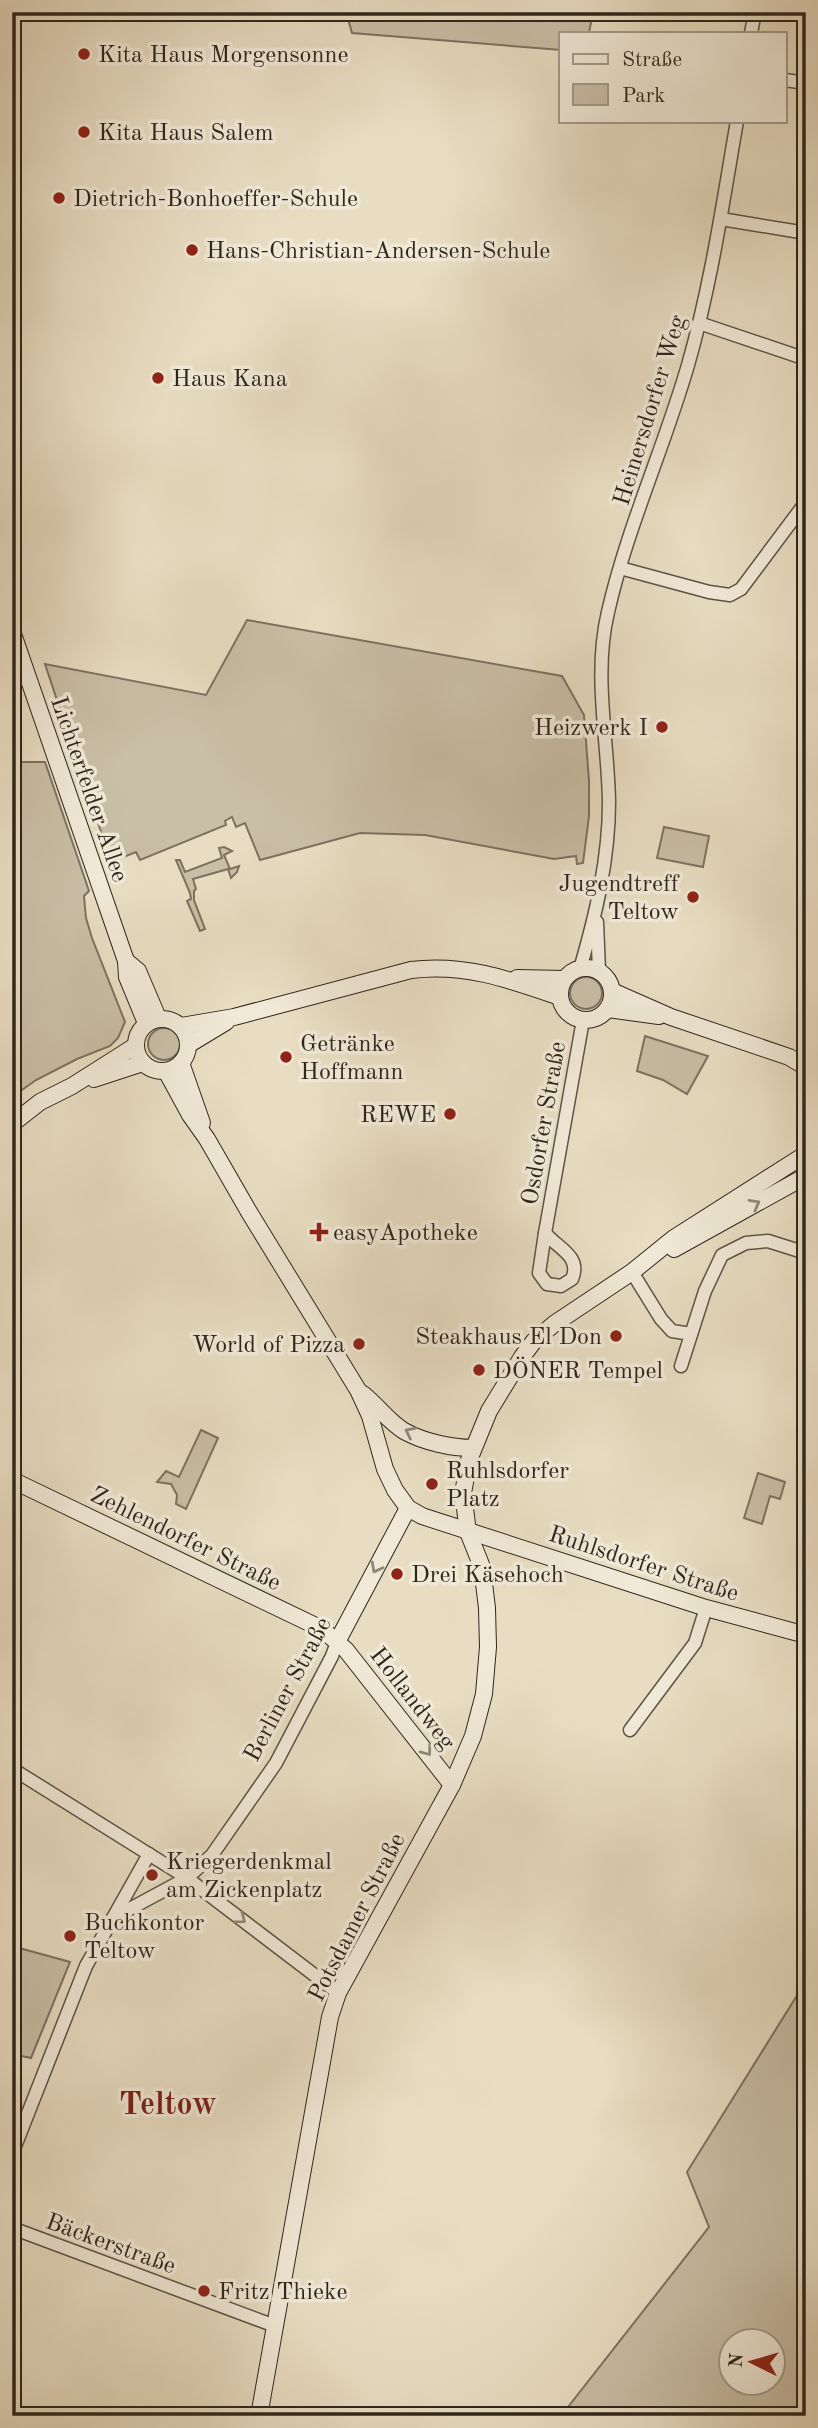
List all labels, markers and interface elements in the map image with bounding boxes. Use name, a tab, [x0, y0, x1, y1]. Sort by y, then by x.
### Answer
legend	[559, 32, 786, 122]
place label: Kita Haus Morgensonne	[98, 44, 348, 68]
marker: Kita Haus Morgensonne	[76, 46, 92, 62]
text: Straße	[622, 50, 682, 71]
text: Park	[622, 86, 665, 107]
place label: Kita Haus Salem	[98, 122, 274, 146]
marker: Kita Haus Salem	[76, 124, 92, 140]
place label: Dietrich-Bonhoeffer-Schule	[73, 188, 358, 212]
marker: Dietrich-Bonhoeffer-Schule	[51, 190, 67, 206]
place label: Hans-Christian-Andersen-Schule	[206, 240, 550, 264]
marker: Hans-Christian-Andersen-Schule	[184, 242, 200, 258]
street label: Heinersdorfer Weg	[611, 312, 691, 509]
place label: Haus Kana	[172, 368, 288, 392]
marker: Haus Kana	[150, 370, 166, 386]
street label: Lichterfelder Allee	[45, 694, 131, 885]
place label: Heizwerk I	[534, 717, 648, 741]
marker: Heizwerk I	[654, 719, 670, 735]
place label: Jugendtreff Teltow	[559, 873, 680, 925]
marker: Jugendtreff Teltow	[685, 889, 701, 905]
place label: Getränke Hoffmann	[300, 1033, 404, 1085]
street label: Osdorfer Straße	[519, 1040, 571, 1207]
marker: Getränke Hoffmann	[278, 1049, 294, 1065]
place label: REWE	[360, 1104, 436, 1128]
marker: REWE	[442, 1106, 458, 1122]
one-way arrow	[747, 1199, 760, 1212]
place label: easyApotheke	[333, 1222, 478, 1246]
marker: easyApotheke	[311, 1224, 327, 1240]
place label: Steakhaus El Don	[415, 1326, 602, 1350]
marker: Steakhaus El Don	[608, 1328, 624, 1344]
place label: World of Pizza	[192, 1334, 345, 1358]
marker: World of Pizza	[351, 1336, 367, 1352]
place label: DÖNER Tempel	[493, 1356, 663, 1384]
marker: DÖNER Tempel	[471, 1362, 487, 1378]
one-way arrow	[405, 1426, 417, 1440]
place label: Ruhlsdorfer Platz	[446, 1460, 569, 1512]
marker: Ruhlsdorfer Platz	[424, 1476, 440, 1492]
street label: Zehlendorfer Straße	[86, 1483, 284, 1596]
street label: Ruhlsdorfer Straße	[545, 1523, 741, 1607]
one-way arrow	[371, 1561, 385, 1573]
place label: Drei Käsehoch	[411, 1564, 564, 1588]
marker: Drei Käsehoch	[389, 1566, 405, 1582]
street label: Berliner Straße	[241, 1614, 337, 1766]
street label: Hollandweg	[364, 1644, 459, 1755]
one-way arrow	[418, 1744, 431, 1756]
street label: Potsdamer Straße	[305, 1830, 411, 2006]
place label: Kriegerdenkmal am Zickenplatz	[166, 1851, 332, 1903]
marker: Kriegerdenkmal am Zickenplatz	[144, 1867, 160, 1883]
one-way arrow	[234, 1911, 246, 1923]
place label: Buchkontor Teltow	[84, 1912, 205, 1964]
marker: Buchkontor Teltow	[62, 1928, 78, 1944]
district label: Teltow	[119, 2090, 217, 2122]
street label: Bäckerstraße	[42, 2210, 179, 2279]
place label: Fritz Thieke	[218, 2281, 347, 2305]
marker: Fritz Thieke	[196, 2283, 212, 2299]
north arrow	[716, 2326, 786, 2396]
text: N	[727, 2352, 748, 2369]

